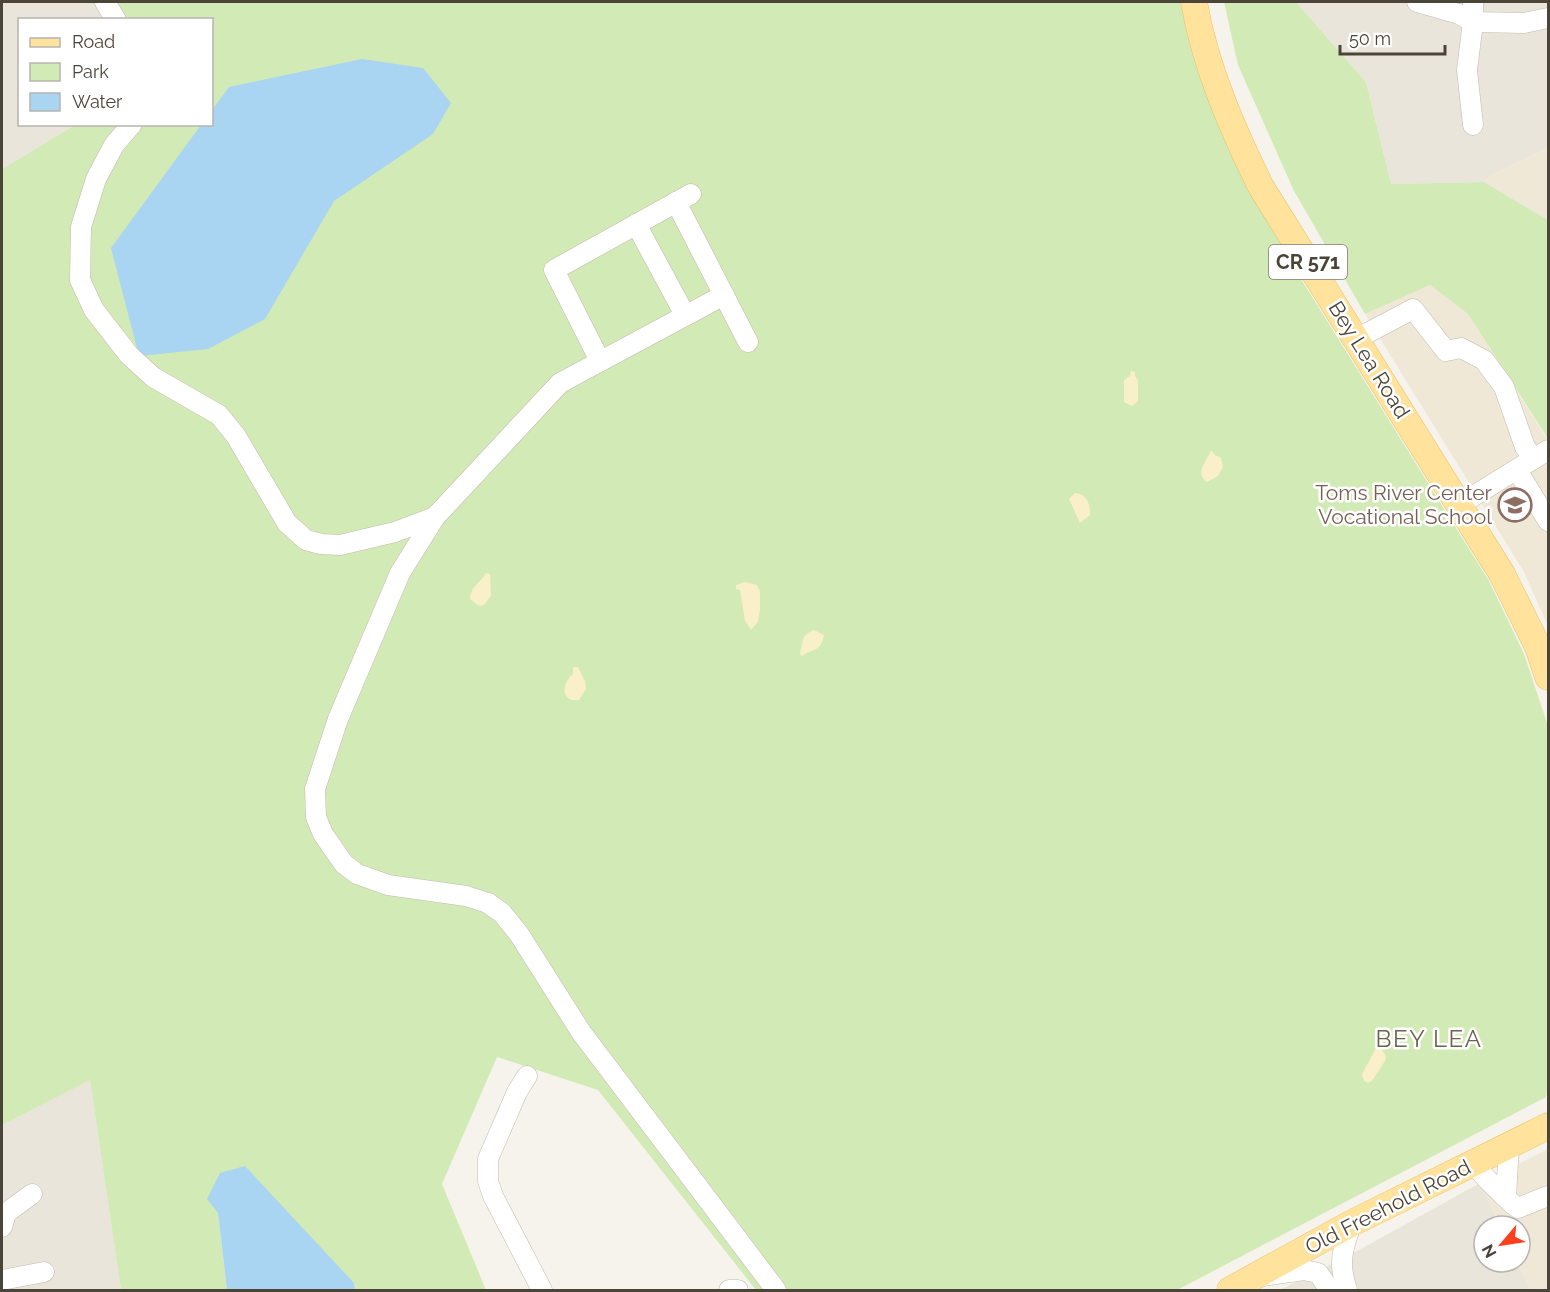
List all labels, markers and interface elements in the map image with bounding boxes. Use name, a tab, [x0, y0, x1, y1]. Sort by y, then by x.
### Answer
legend	[18, 18, 213, 126]
scale bar	[1340, 18, 1445, 56]
text: 50 m	[1349, 28, 1391, 49]
text: Road	[72, 31, 115, 52]
text: Park	[72, 61, 109, 82]
text: Water	[72, 91, 123, 112]
road number: CR 571	[1269, 245, 1347, 279]
street label: Bey Lea Road	[1323, 296, 1415, 423]
place label: Toms River Center Vocational School	[1315, 480, 1493, 529]
school or university icon: Toms River Center Vocational School	[1497, 487, 1533, 523]
district label: BEY LEA	[1376, 1024, 1482, 1053]
street label: Old Freehold Road	[1301, 1154, 1475, 1259]
north arrow	[1472, 1214, 1532, 1274]
text: N	[1478, 1241, 1501, 1261]

